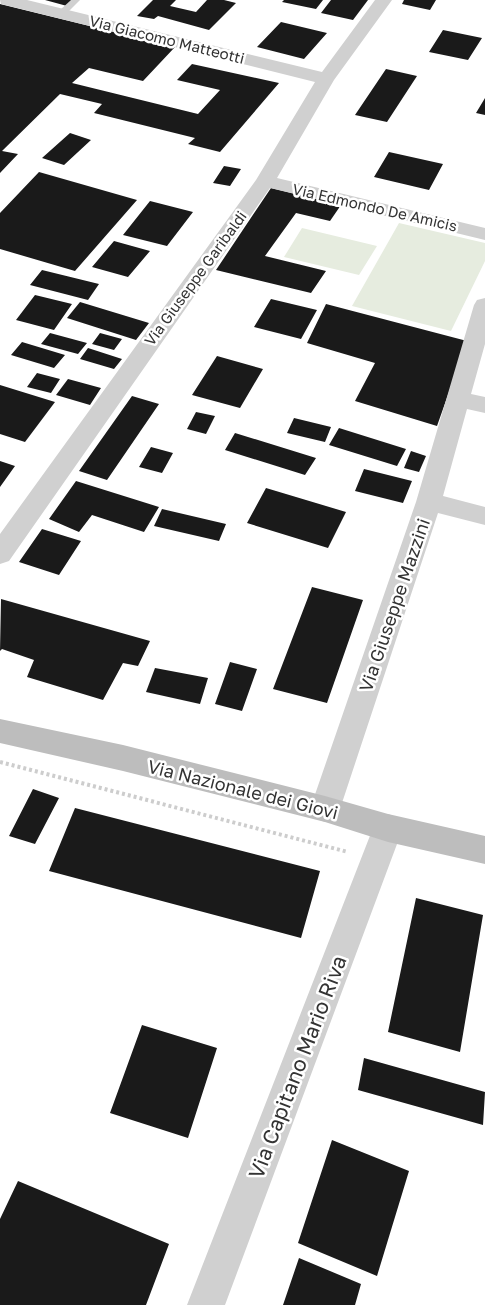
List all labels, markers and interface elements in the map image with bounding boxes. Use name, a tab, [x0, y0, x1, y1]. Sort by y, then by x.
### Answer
street label: Via Giacomo Matteotti	[88, 11, 246, 67]
street label: Via Edmondo De Amicis	[291, 179, 459, 235]
street label: Via Giuseppe Garibaldi	[140, 207, 250, 349]
street label: Via Giuseppe Mazzini	[354, 515, 434, 695]
street label: Via Nazionale dei Giovi	[145, 755, 341, 823]
street label: Via Capitano Mario Riva	[242, 952, 352, 1182]

